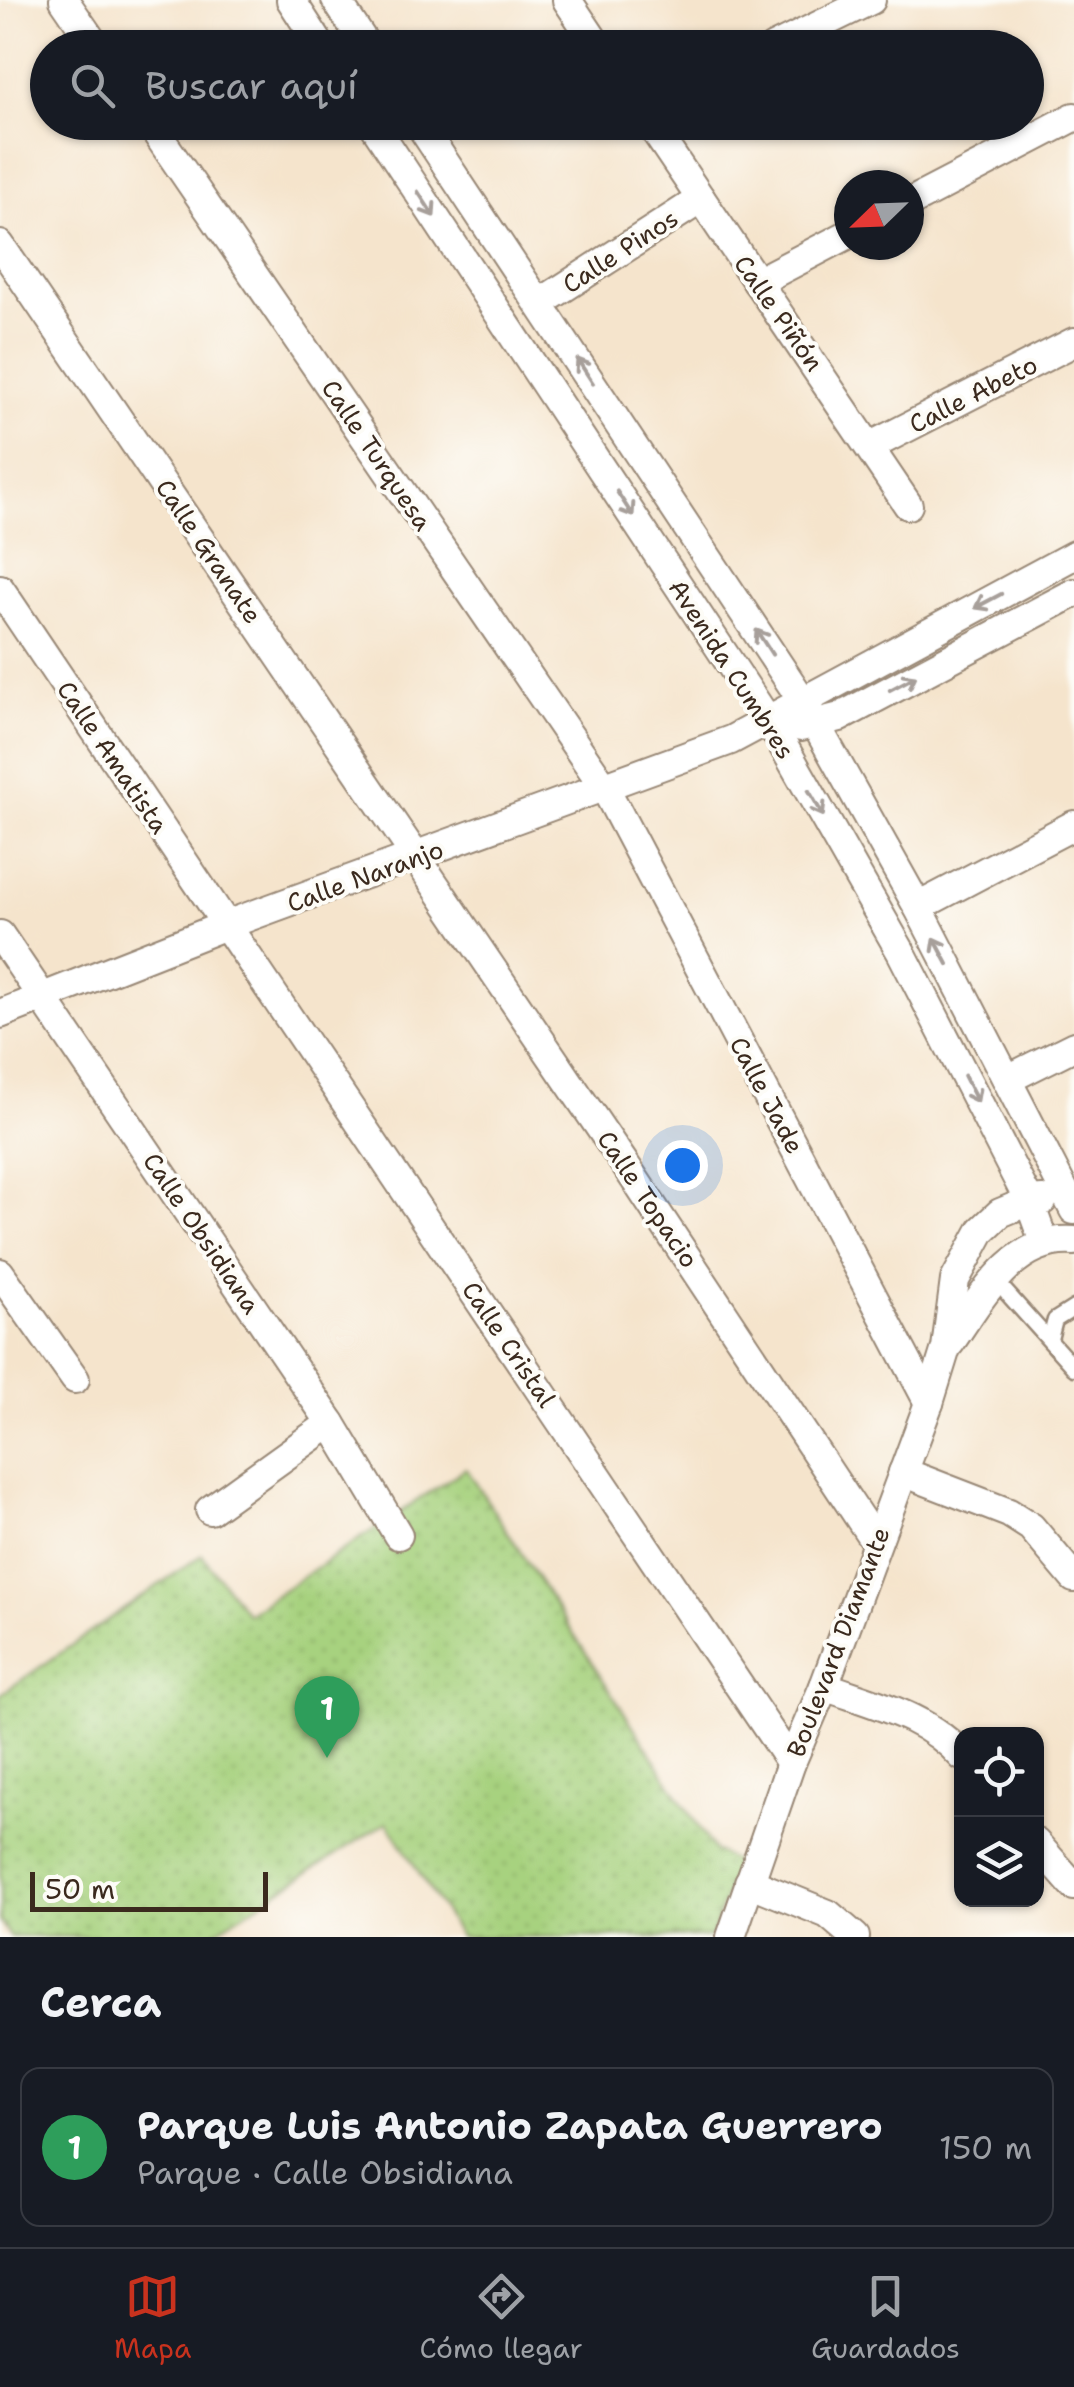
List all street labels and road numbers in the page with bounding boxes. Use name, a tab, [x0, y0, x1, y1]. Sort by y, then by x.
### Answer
street label: Calle Pinos	[556, 201, 684, 301]
street label: Calle Piñón	[727, 248, 831, 378]
street label: Calle Abeto	[903, 347, 1043, 441]
street label: Calle Turquesa	[314, 373, 440, 538]
street label: Calle Granate	[148, 472, 270, 630]
street label: Avenida Cumbres	[661, 572, 803, 766]
street label: Calle Amatista	[49, 674, 177, 840]
street label: Calle Naranjo	[282, 832, 448, 920]
street label: Calle Jade	[722, 1031, 812, 1159]
street label: Calle Topacio	[590, 1124, 706, 1274]
street label: Calle Obsidiana	[135, 1146, 269, 1321]
street label: Calle Cristal	[454, 1274, 564, 1414]
street label: Boulevard Diamante	[778, 1522, 898, 1762]

